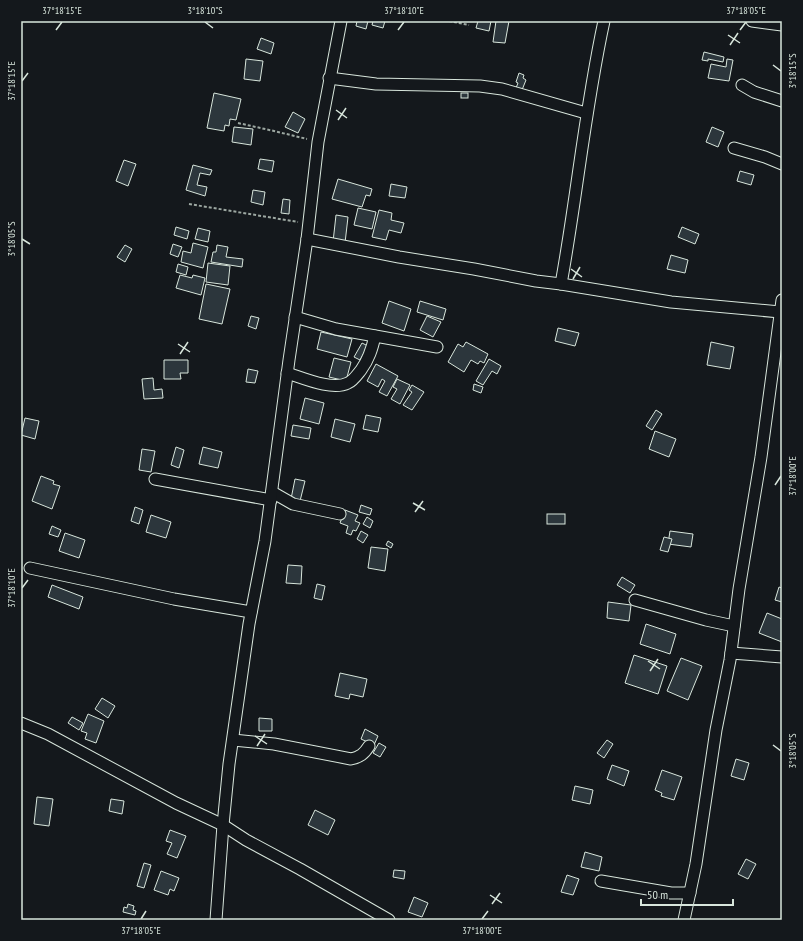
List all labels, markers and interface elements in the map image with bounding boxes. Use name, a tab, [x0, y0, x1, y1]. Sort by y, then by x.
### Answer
text: 37°18'15"E	[42, 4, 82, 17]
text: 3°18'10"S	[188, 4, 222, 17]
text: 37°18'10"E	[384, 4, 424, 17]
text: 37°18'05"E	[726, 4, 766, 17]
text: 3°18'15"S	[786, 54, 799, 88]
text: 37°18'15"E	[5, 61, 18, 101]
text: 3°18'05"S	[5, 222, 18, 256]
text: 37°18'00"E	[786, 456, 799, 496]
text: 37°18'10"E	[5, 568, 18, 608]
text: 3°18'05"S	[786, 734, 799, 768]
scale bar	[641, 881, 733, 907]
text: 50 m	[647, 887, 668, 902]
text: 37°18'05"E	[121, 924, 161, 937]
text: 37°18'00"E	[462, 924, 502, 937]

